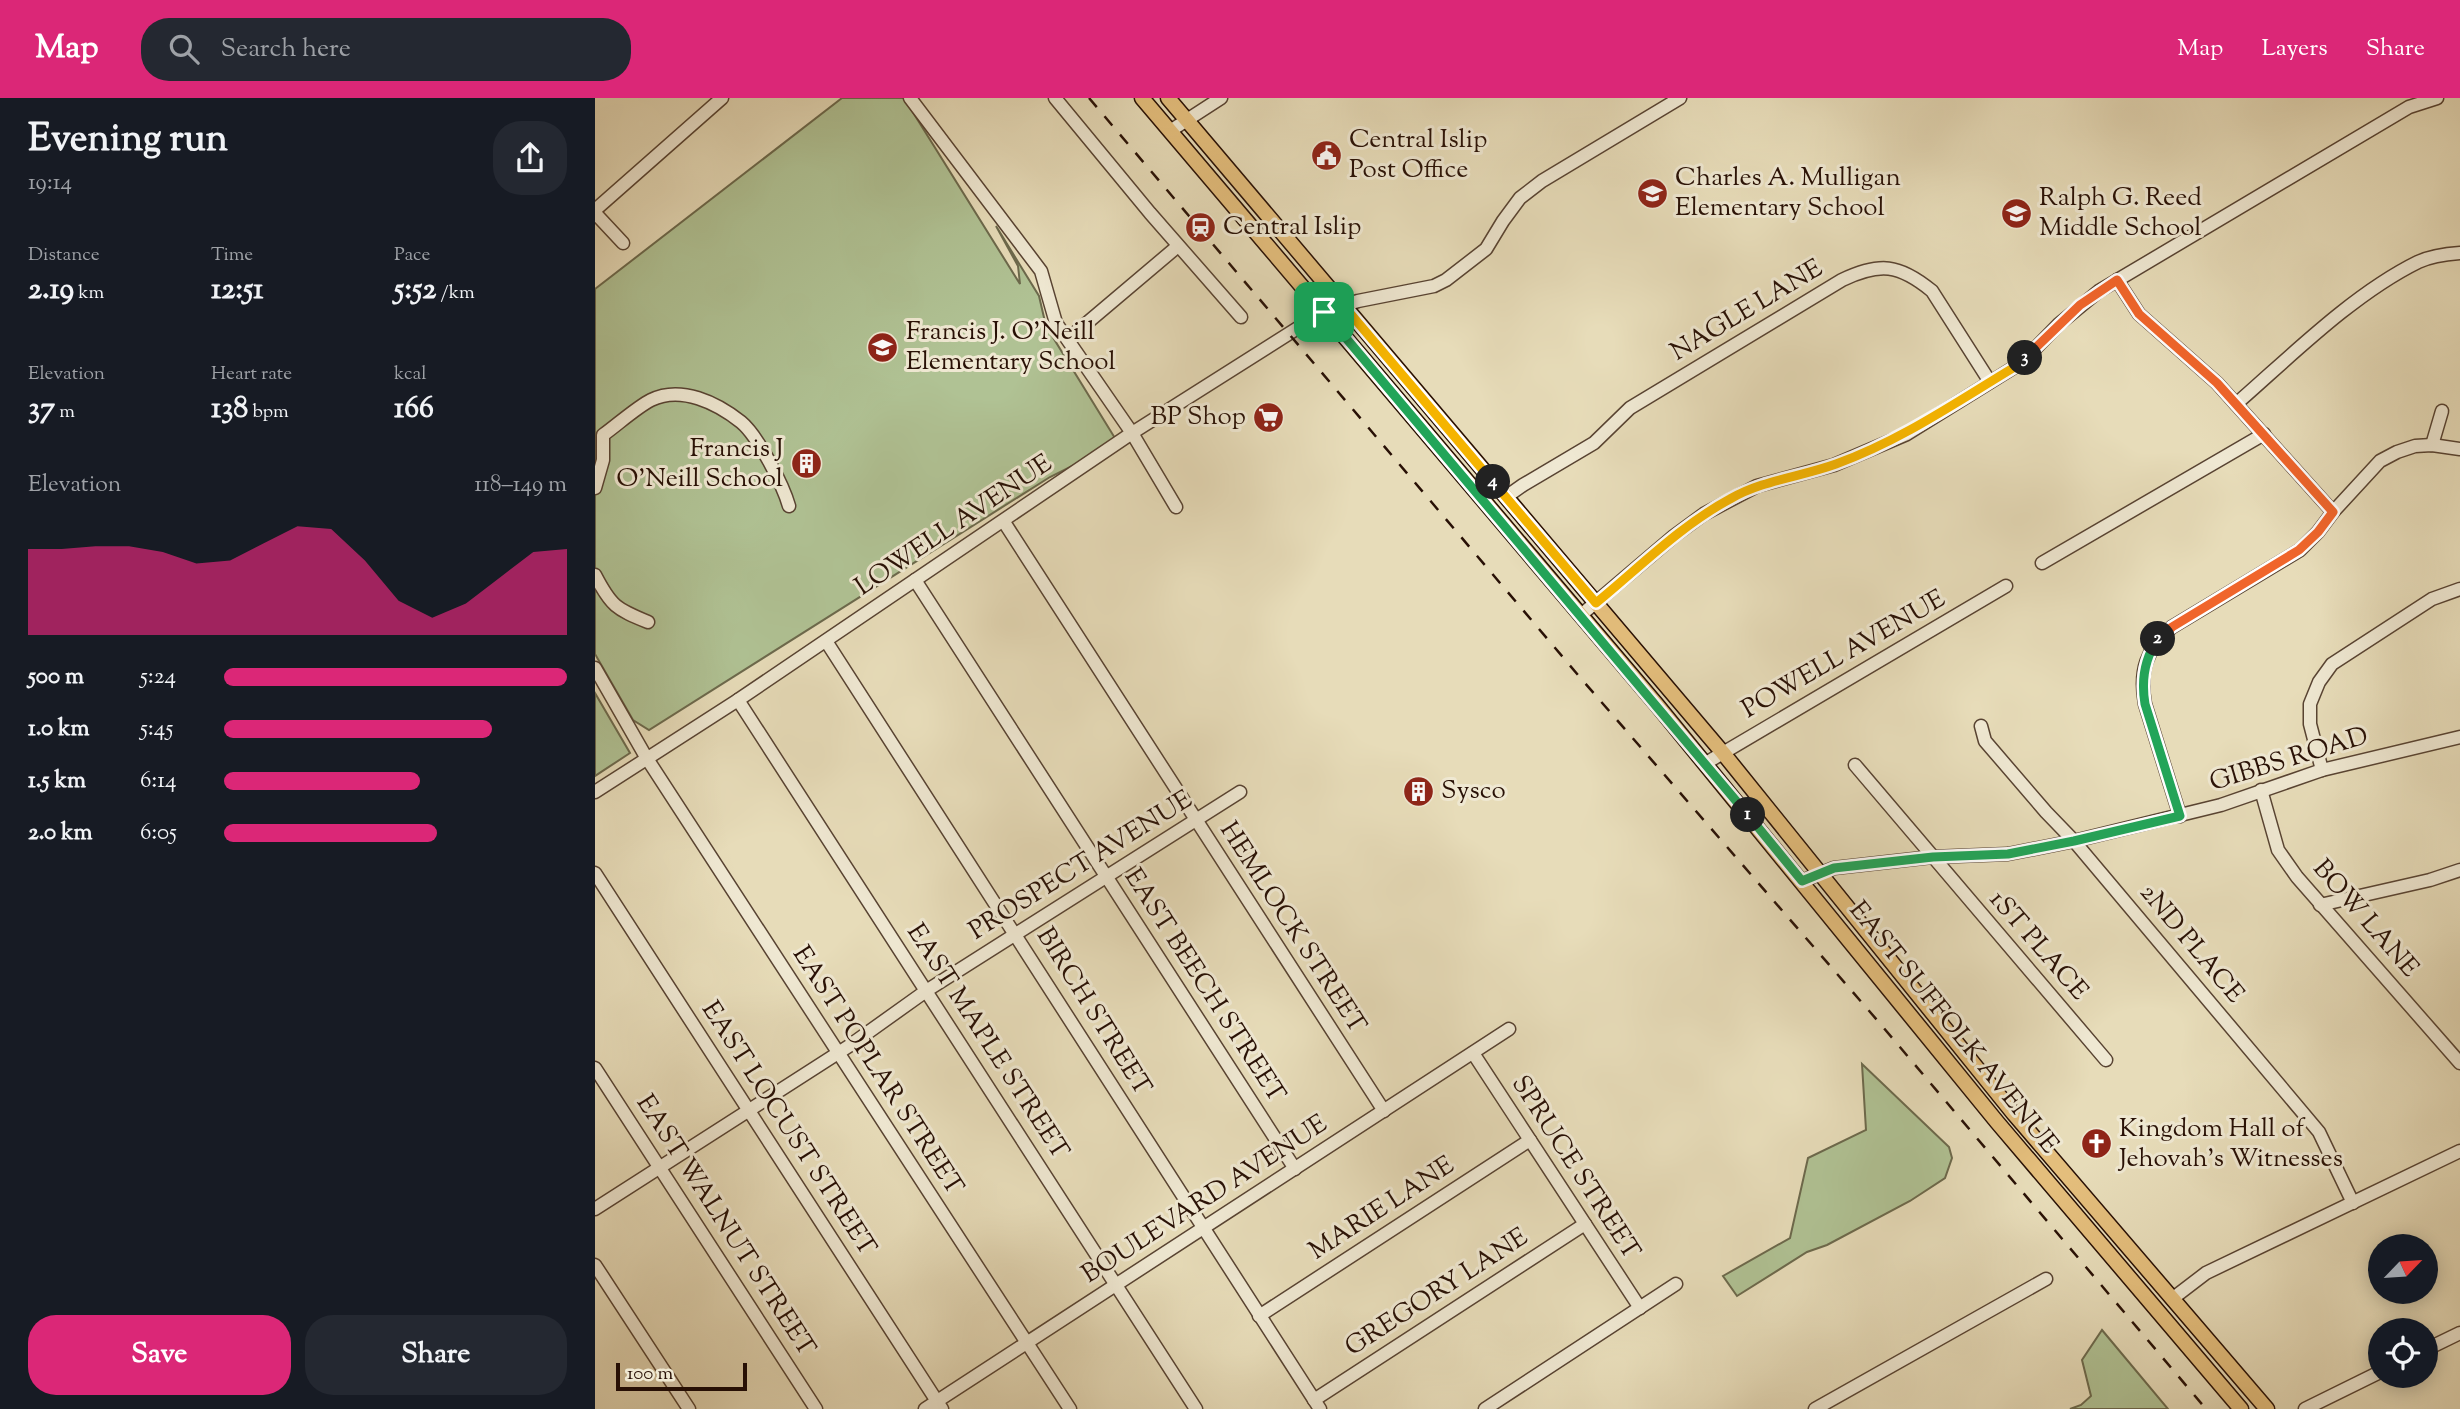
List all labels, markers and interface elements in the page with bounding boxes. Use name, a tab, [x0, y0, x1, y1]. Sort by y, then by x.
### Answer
search box	[141, 18, 631, 81]
text: Map	[35, 25, 99, 73]
icon: search	[165, 30, 203, 68]
text: Search here	[221, 31, 351, 68]
text: Map	[2177, 32, 2223, 66]
text: Layers	[2261, 32, 2328, 66]
text: Share	[2366, 32, 2425, 66]
text: Evening run	[28, 114, 228, 168]
button: share	[493, 121, 567, 195]
place label: Central Islip Post Office	[1349, 122, 1488, 189]
public building icon: Central Islip Post Office	[1309, 138, 1343, 172]
place label: Charles A. Mulligan Elementary School	[1675, 160, 1901, 227]
text: 19:14	[28, 167, 72, 200]
school or university icon: Charles A. Mulligan Elementary School	[1635, 176, 1669, 210]
place label: Ralph G. Reed Middle School	[2039, 180, 2202, 247]
school or university icon: Ralph G. Reed Middle School	[1999, 196, 2033, 230]
place label: Central Islip	[1223, 209, 1362, 246]
station icon: Central Islip	[1183, 210, 1217, 244]
text: Distance	[28, 242, 100, 269]
text: Time	[211, 242, 253, 269]
text: Pace	[394, 242, 430, 269]
street label: NAGLE LANE	[1664, 251, 1830, 371]
text: 2.19	[28, 269, 74, 312]
text: 12:51	[211, 269, 264, 312]
text: 5:52	[394, 269, 436, 312]
text: km	[74, 280, 104, 307]
text: /km	[436, 280, 475, 307]
pin	[1294, 282, 1354, 342]
icon: arrive	[1305, 293, 1343, 331]
place label: Francis J. O'Neill Elementary School	[906, 314, 1116, 381]
school or university icon: Francis J. O'Neill Elementary School	[866, 330, 900, 364]
pin: 3	[2007, 341, 2043, 376]
text: 3	[2021, 344, 2028, 371]
text: Elevation	[28, 361, 105, 388]
text: Heart rate	[211, 361, 292, 388]
text: kcal	[394, 361, 427, 388]
text: 37	[28, 388, 55, 431]
text: 138	[211, 388, 248, 431]
text: 166	[394, 388, 434, 431]
text: m	[55, 399, 75, 426]
text: bpm	[248, 399, 289, 426]
place label: BP Shop	[1151, 399, 1246, 436]
supermarket icon: BP Shop	[1252, 400, 1286, 434]
place label: Francis J O'Neill School	[616, 431, 783, 498]
street label: LOWELL AVENUE	[848, 446, 1060, 606]
building icon: Francis J O'Neill School	[789, 447, 823, 481]
pin: 4	[1475, 464, 1511, 500]
text: 4	[1488, 468, 1497, 495]
text: Elevation	[28, 469, 121, 502]
text: 118–149 m	[474, 469, 567, 502]
street label: POWELL AVENUE	[1735, 581, 1953, 728]
pin: 2	[2141, 622, 2175, 656]
text: 2	[2153, 625, 2162, 652]
text: 500 m	[28, 661, 84, 694]
text: 5:24	[140, 661, 176, 694]
text: 1.0 km	[28, 713, 90, 746]
text: 5:45	[140, 713, 173, 746]
street label: GIBBS ROAD	[2205, 718, 2373, 802]
text: 1.5 km	[28, 765, 86, 798]
text: 6:14	[140, 765, 177, 798]
place label: Sysco	[1441, 773, 1506, 810]
building icon: Sysco	[1401, 774, 1435, 808]
street label: PROSPECT AVENUE	[962, 782, 1200, 950]
pin: 1	[1731, 798, 1765, 832]
text: 1	[1744, 801, 1751, 828]
street label: HEMLOCK STREET	[1210, 815, 1374, 1041]
text: 2.0 km	[28, 817, 93, 850]
text: 6:05	[140, 817, 177, 850]
street label: BOW LANE	[2303, 852, 2427, 986]
street label: EAST BEECH STREET	[1114, 862, 1294, 1110]
street label: 2ND PLACE	[2130, 876, 2252, 1012]
street label: 1ST PLACE	[1980, 883, 2096, 1009]
street label: EAST SUFFOLK AVENUE	[1839, 894, 2067, 1162]
street label: EAST MAPLE STREET	[897, 917, 1077, 1167]
street label: BIRCH STREET	[1026, 921, 1160, 1103]
street label: EAST POPLAR STREET	[782, 939, 972, 1203]
street label: EAST LOCUST STREET	[692, 994, 884, 1264]
street label: SPRUCE STREET	[1502, 1069, 1648, 1267]
street label: EAST WALNUT STREET	[626, 1088, 824, 1364]
street label: BOULEVARD AVENUE	[1075, 1106, 1335, 1293]
place label: Kingdom Hall of Jehovah’s Witnesses	[2117, 1111, 2343, 1178]
church icon: Kingdom Hall of Jehovah’s Witnesses	[2079, 1127, 2113, 1161]
street label: MARIE LANE	[1302, 1148, 1462, 1270]
street label: GREGORY LANE	[1338, 1220, 1536, 1366]
north arrow	[2368, 1234, 2438, 1304]
map controls	[2368, 1234, 2438, 1388]
button: Save	[28, 1315, 291, 1395]
button: Share	[305, 1315, 567, 1395]
button: locate	[2368, 1318, 2438, 1388]
scale bar	[616, 1360, 747, 1392]
text: 100 m	[627, 1361, 673, 1388]

